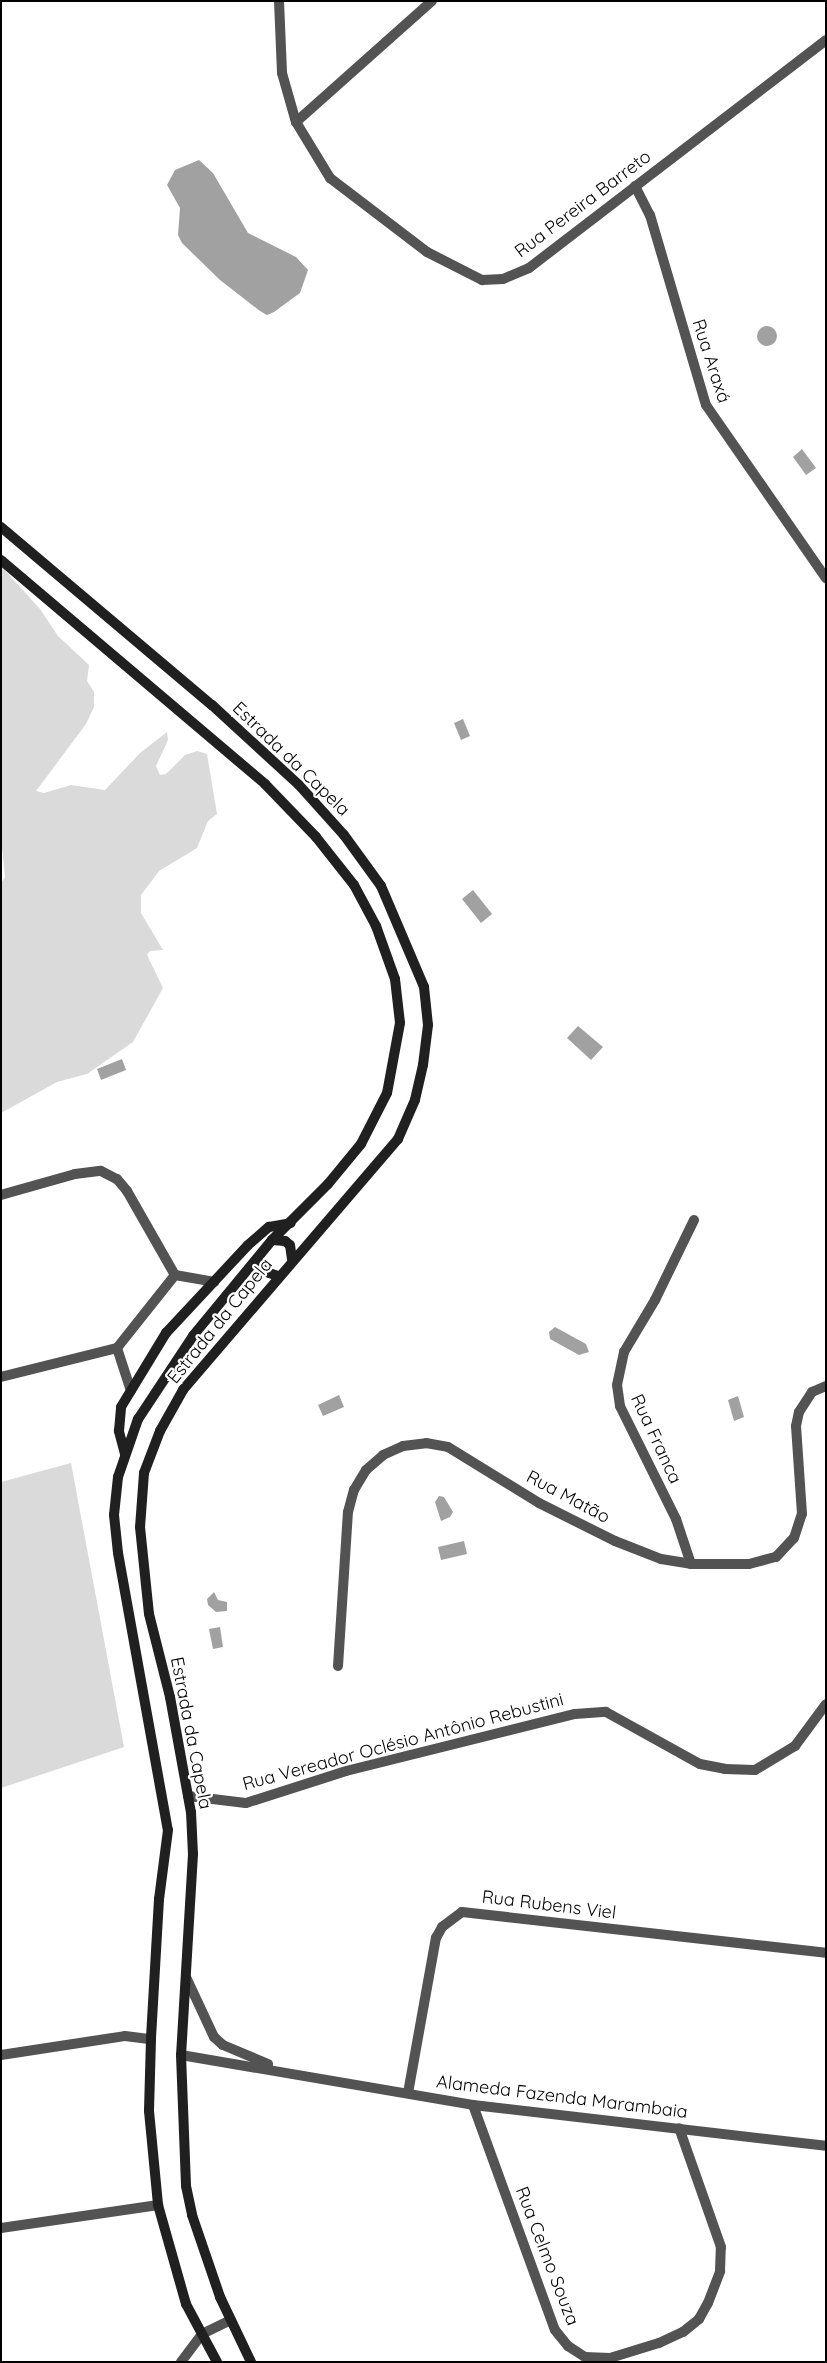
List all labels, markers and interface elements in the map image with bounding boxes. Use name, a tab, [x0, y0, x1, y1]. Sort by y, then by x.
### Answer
street label: Rua Pereira Barreto	[511, 146, 655, 262]
street label: Rua Araxá	[687, 316, 735, 406]
street label: Estrada da Capela	[228, 698, 354, 820]
street label: Estrada da Capela	[163, 1254, 277, 1388]
street label: Rua Franca	[626, 1391, 686, 1487]
street label: Rua Matão	[522, 1466, 614, 1528]
street label: Estrada da Capela	[166, 1655, 216, 1811]
street label: Rua Vereador Oclésio Antônio Rebustini	[240, 1689, 566, 1795]
street label: Rua Rubens Viel	[481, 1886, 617, 1924]
street label: Alameda Fazenda Marambaia	[435, 2071, 689, 2123]
street label: Rua Celmo Souza	[511, 2184, 583, 2328]

